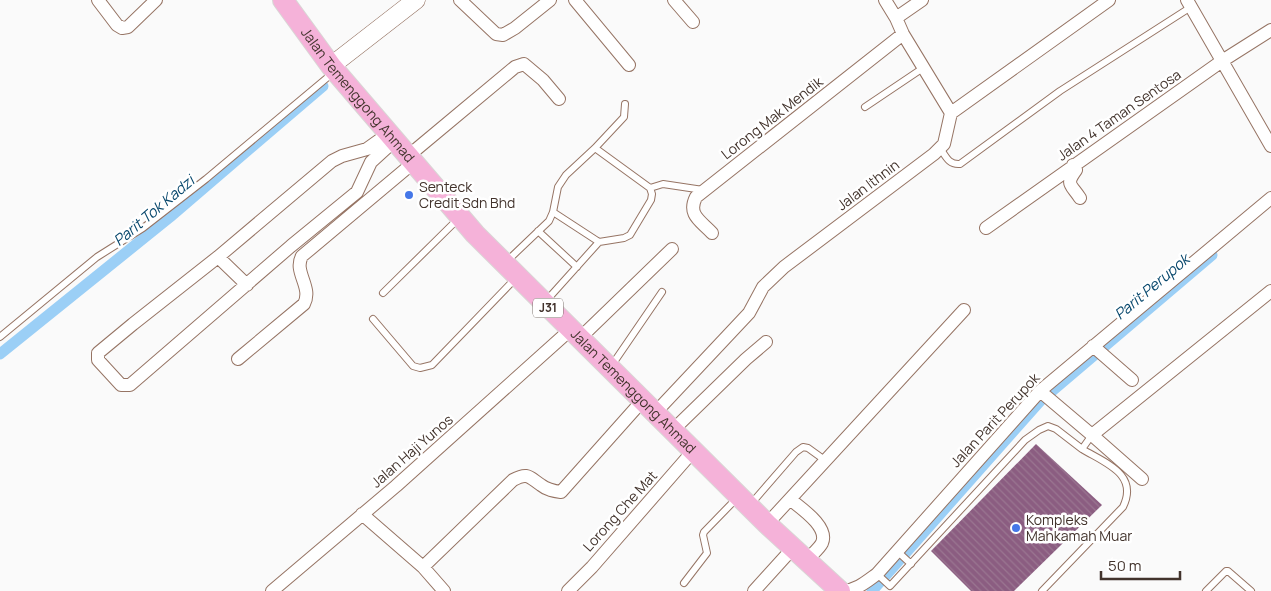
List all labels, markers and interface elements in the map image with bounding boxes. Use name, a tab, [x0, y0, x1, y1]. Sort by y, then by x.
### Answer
street label: Jalan Temenggong Ahmad	[297, 24, 419, 166]
street label: Jalan 4 Taman Sentosa	[1053, 65, 1184, 165]
street label: Lorong Mak Mendik	[717, 71, 827, 163]
street label: Jalan Ithnin	[833, 155, 903, 214]
water label: Parit Tok Kadzi	[109, 169, 200, 251]
place label: Senteck Credit Sdn Bhd	[419, 177, 515, 212]
marker: Senteck Credit Sdn Bhd	[403, 189, 415, 201]
water label: Parit Perupok	[1110, 247, 1196, 324]
road number: J31	[533, 298, 563, 318]
street label: Jalan Temenggong Ahmad	[567, 324, 700, 457]
street label: Jalan Parit Perupok	[946, 368, 1044, 471]
street label: Jalan Haji Yunos	[367, 410, 457, 491]
street label: Lorong Che Mat	[578, 466, 661, 555]
place label: Kompleks Mahkamah Muar	[1026, 510, 1132, 545]
marker: Kompleks Mahkamah Muar	[1010, 522, 1022, 534]
scale bar	[1101, 548, 1180, 580]
text: 50 m	[1108, 555, 1142, 576]

